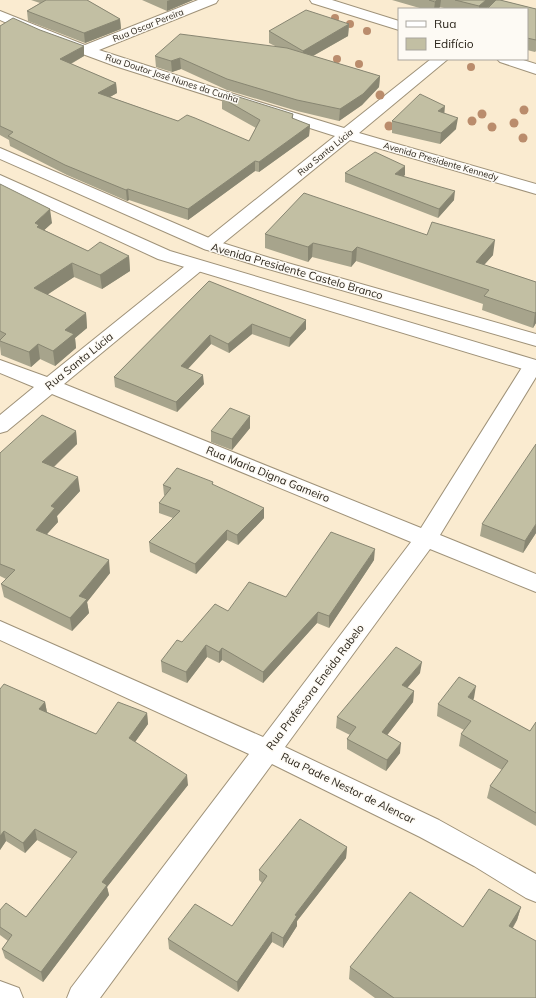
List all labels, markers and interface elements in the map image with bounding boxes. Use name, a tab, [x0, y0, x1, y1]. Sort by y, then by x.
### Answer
street label: Rua Oscar Pereira	[111, 6, 185, 44]
legend	[398, 8, 528, 60]
text: Rua	[434, 16, 456, 31]
text: Edifício	[434, 36, 474, 51]
street label: Rua Doutor José Nunes da Cunha	[104, 51, 240, 105]
street label: Rua Santa Lúcia	[295, 126, 355, 178]
street label: Avenida Presidente Kennedy	[382, 139, 500, 184]
street label: Avenida Presidente Castelo Branco	[209, 240, 385, 302]
street label: Rua Santa Lúcia	[42, 329, 116, 393]
street label: Rua Maria Digna Gameiro	[204, 443, 332, 505]
street label: Rua Professora Eneida Rabelo	[263, 621, 367, 753]
street label: Rua Padre Nestor de Alencar	[279, 749, 417, 827]

